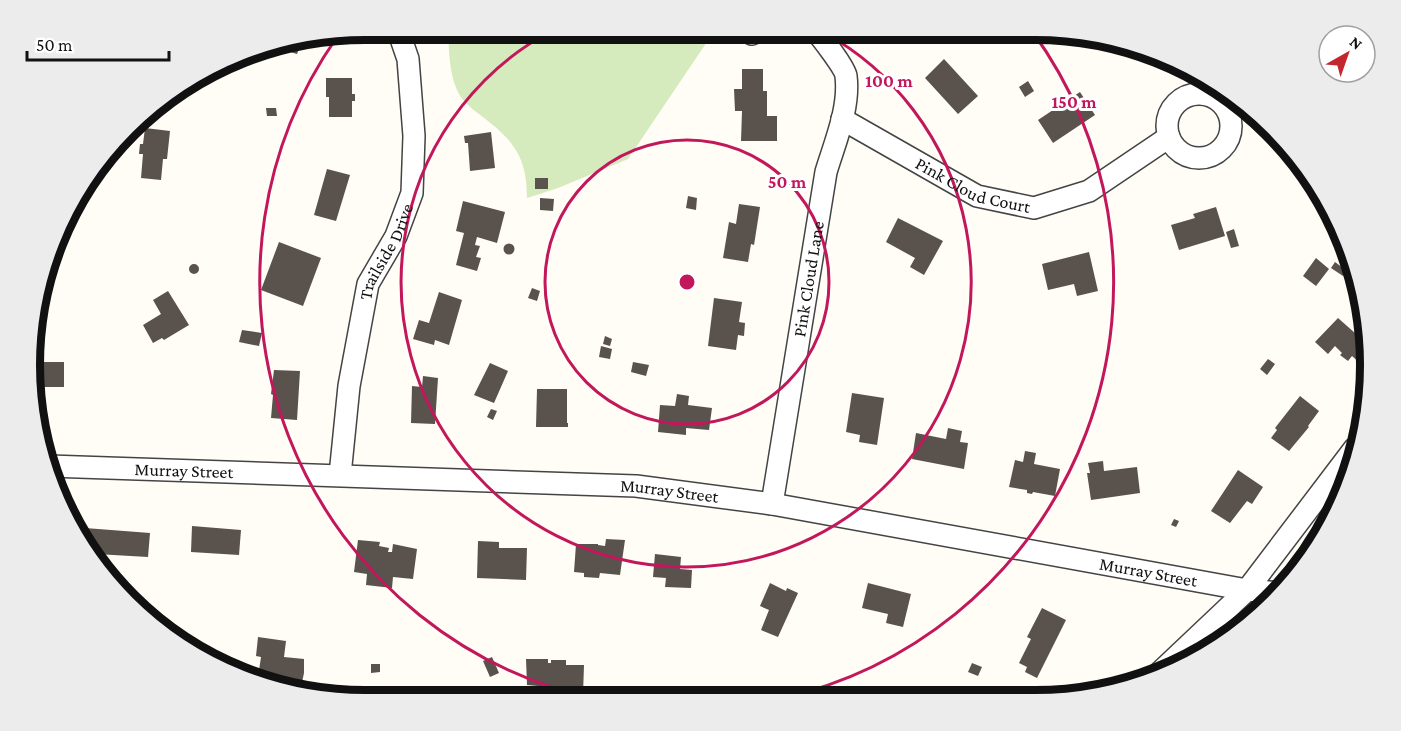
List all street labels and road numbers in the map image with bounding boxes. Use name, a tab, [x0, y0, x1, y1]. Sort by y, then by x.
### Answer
street label: Pink Cloud Court	[912, 153, 1033, 217]
street label: Trailside Drive	[355, 201, 417, 301]
street label: Pink Cloud Lane	[789, 220, 828, 338]
street label: Murray Street	[134, 459, 235, 482]
street label: Murray Street	[620, 475, 721, 507]
street label: Murray Street	[1098, 553, 1200, 591]

